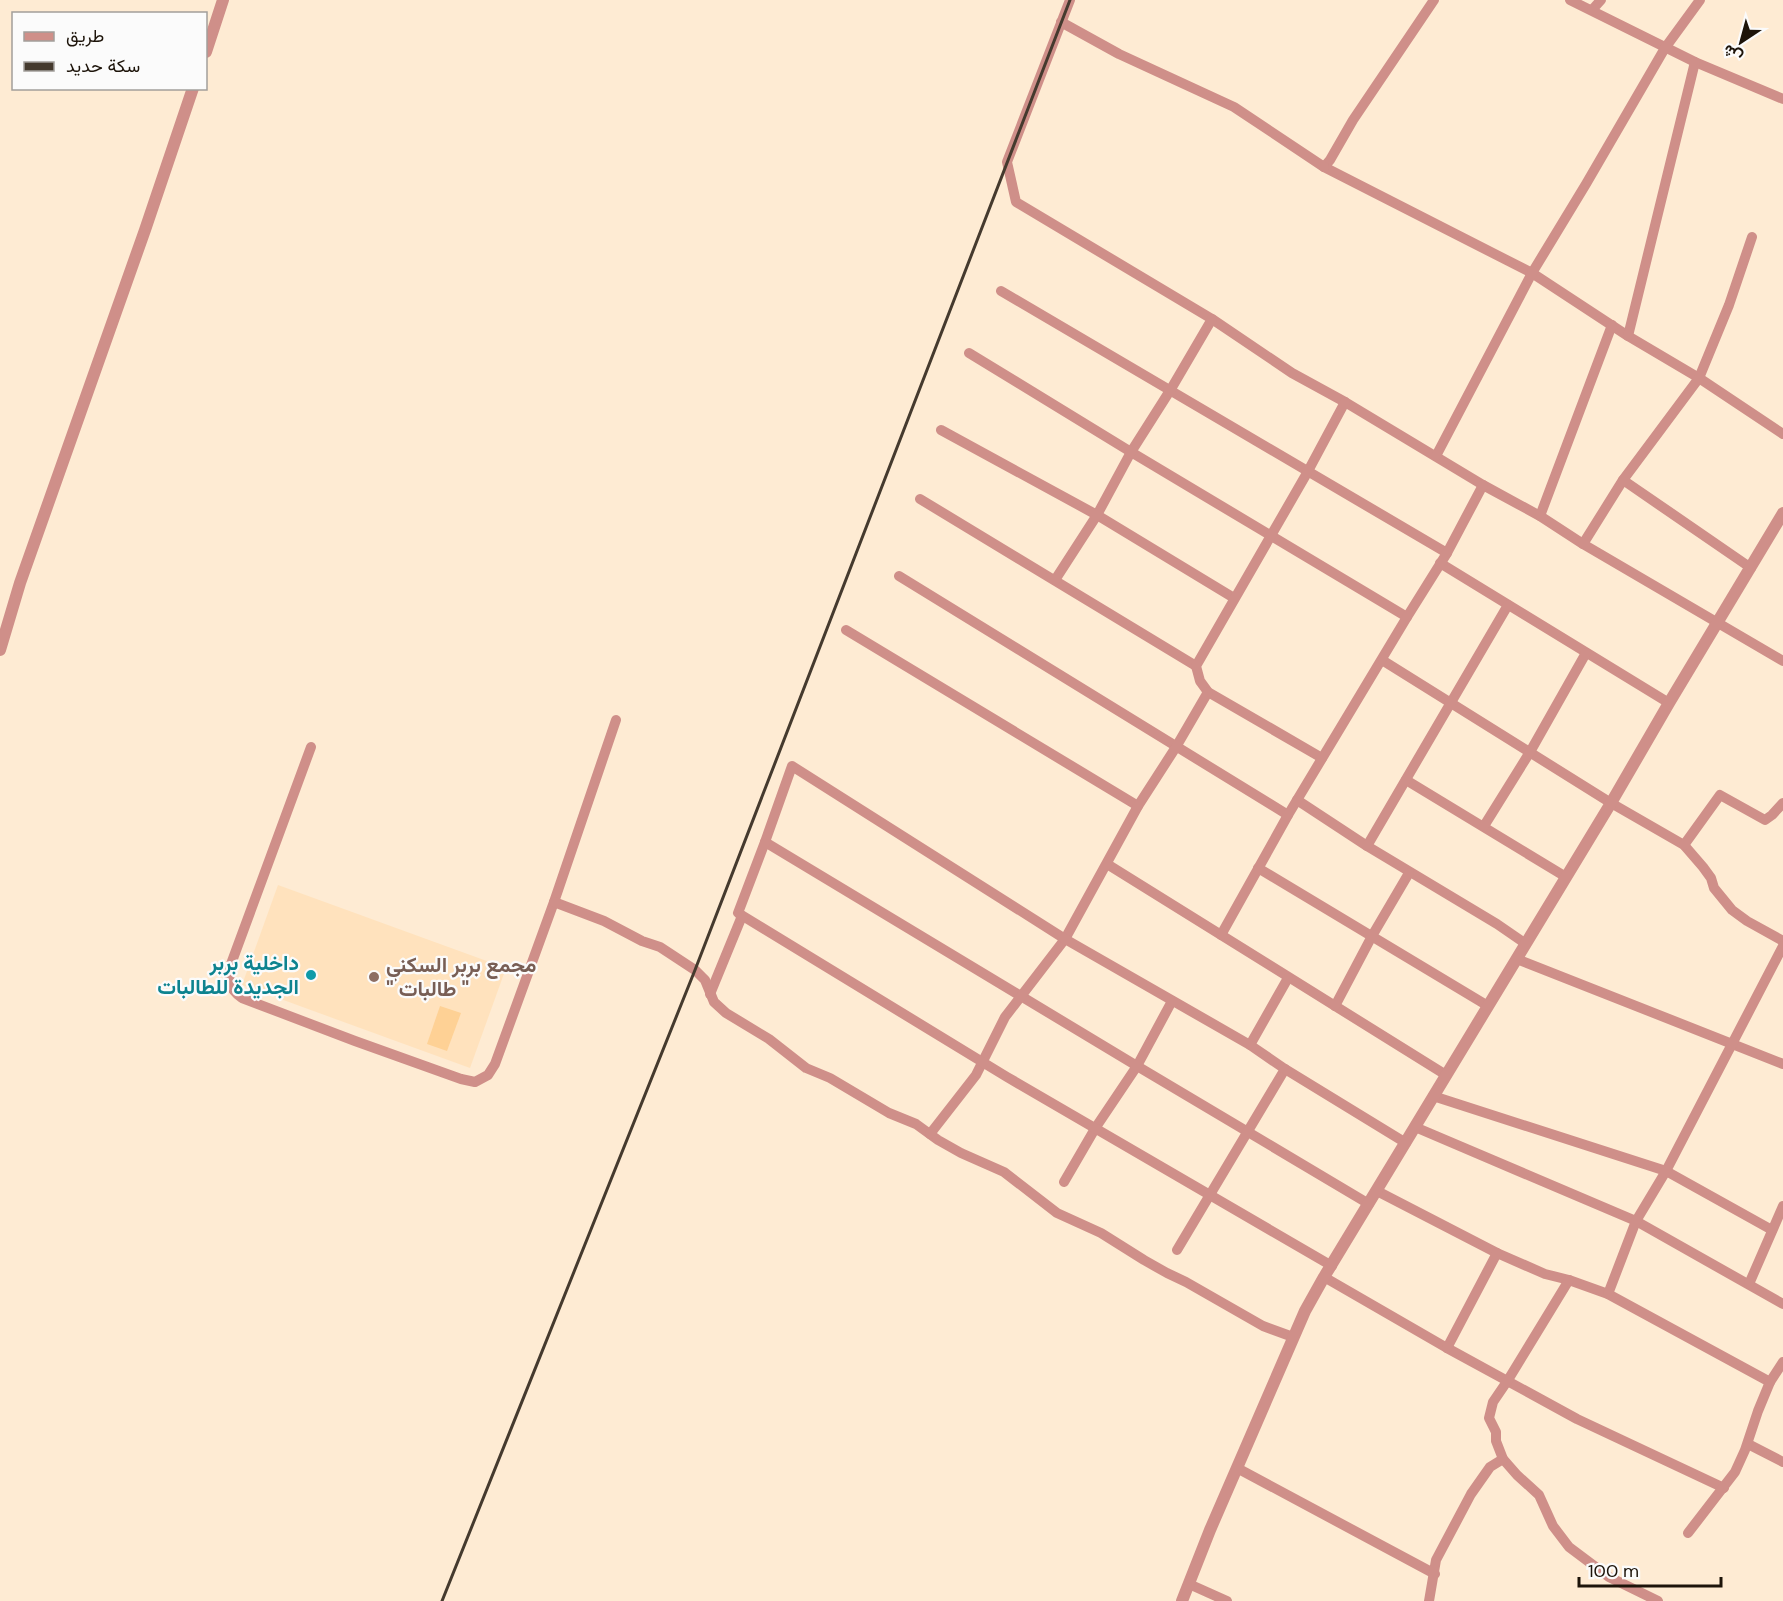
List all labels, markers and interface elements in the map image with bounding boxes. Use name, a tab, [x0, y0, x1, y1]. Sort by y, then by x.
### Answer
legend	[12, 12, 207, 90]
north arrow	[1711, 12, 1771, 72]
text: طريق	[66, 24, 104, 48]
text: ش	[1719, 40, 1746, 68]
text: سكة حديد	[66, 54, 140, 78]
place label: داخلية بربر الجديدة للطالبات	[157, 949, 299, 1001]
place label: مجمع بربر السكني " طالبات "	[386, 951, 537, 1003]
marker: داخلية بربر الجديدة للطالبات	[304, 968, 318, 982]
marker: مجمع بربر السكني " طالبات "	[367, 970, 381, 984]
scale bar	[1579, 1550, 1722, 1588]
text: 100 m	[1588, 1559, 1639, 1583]

